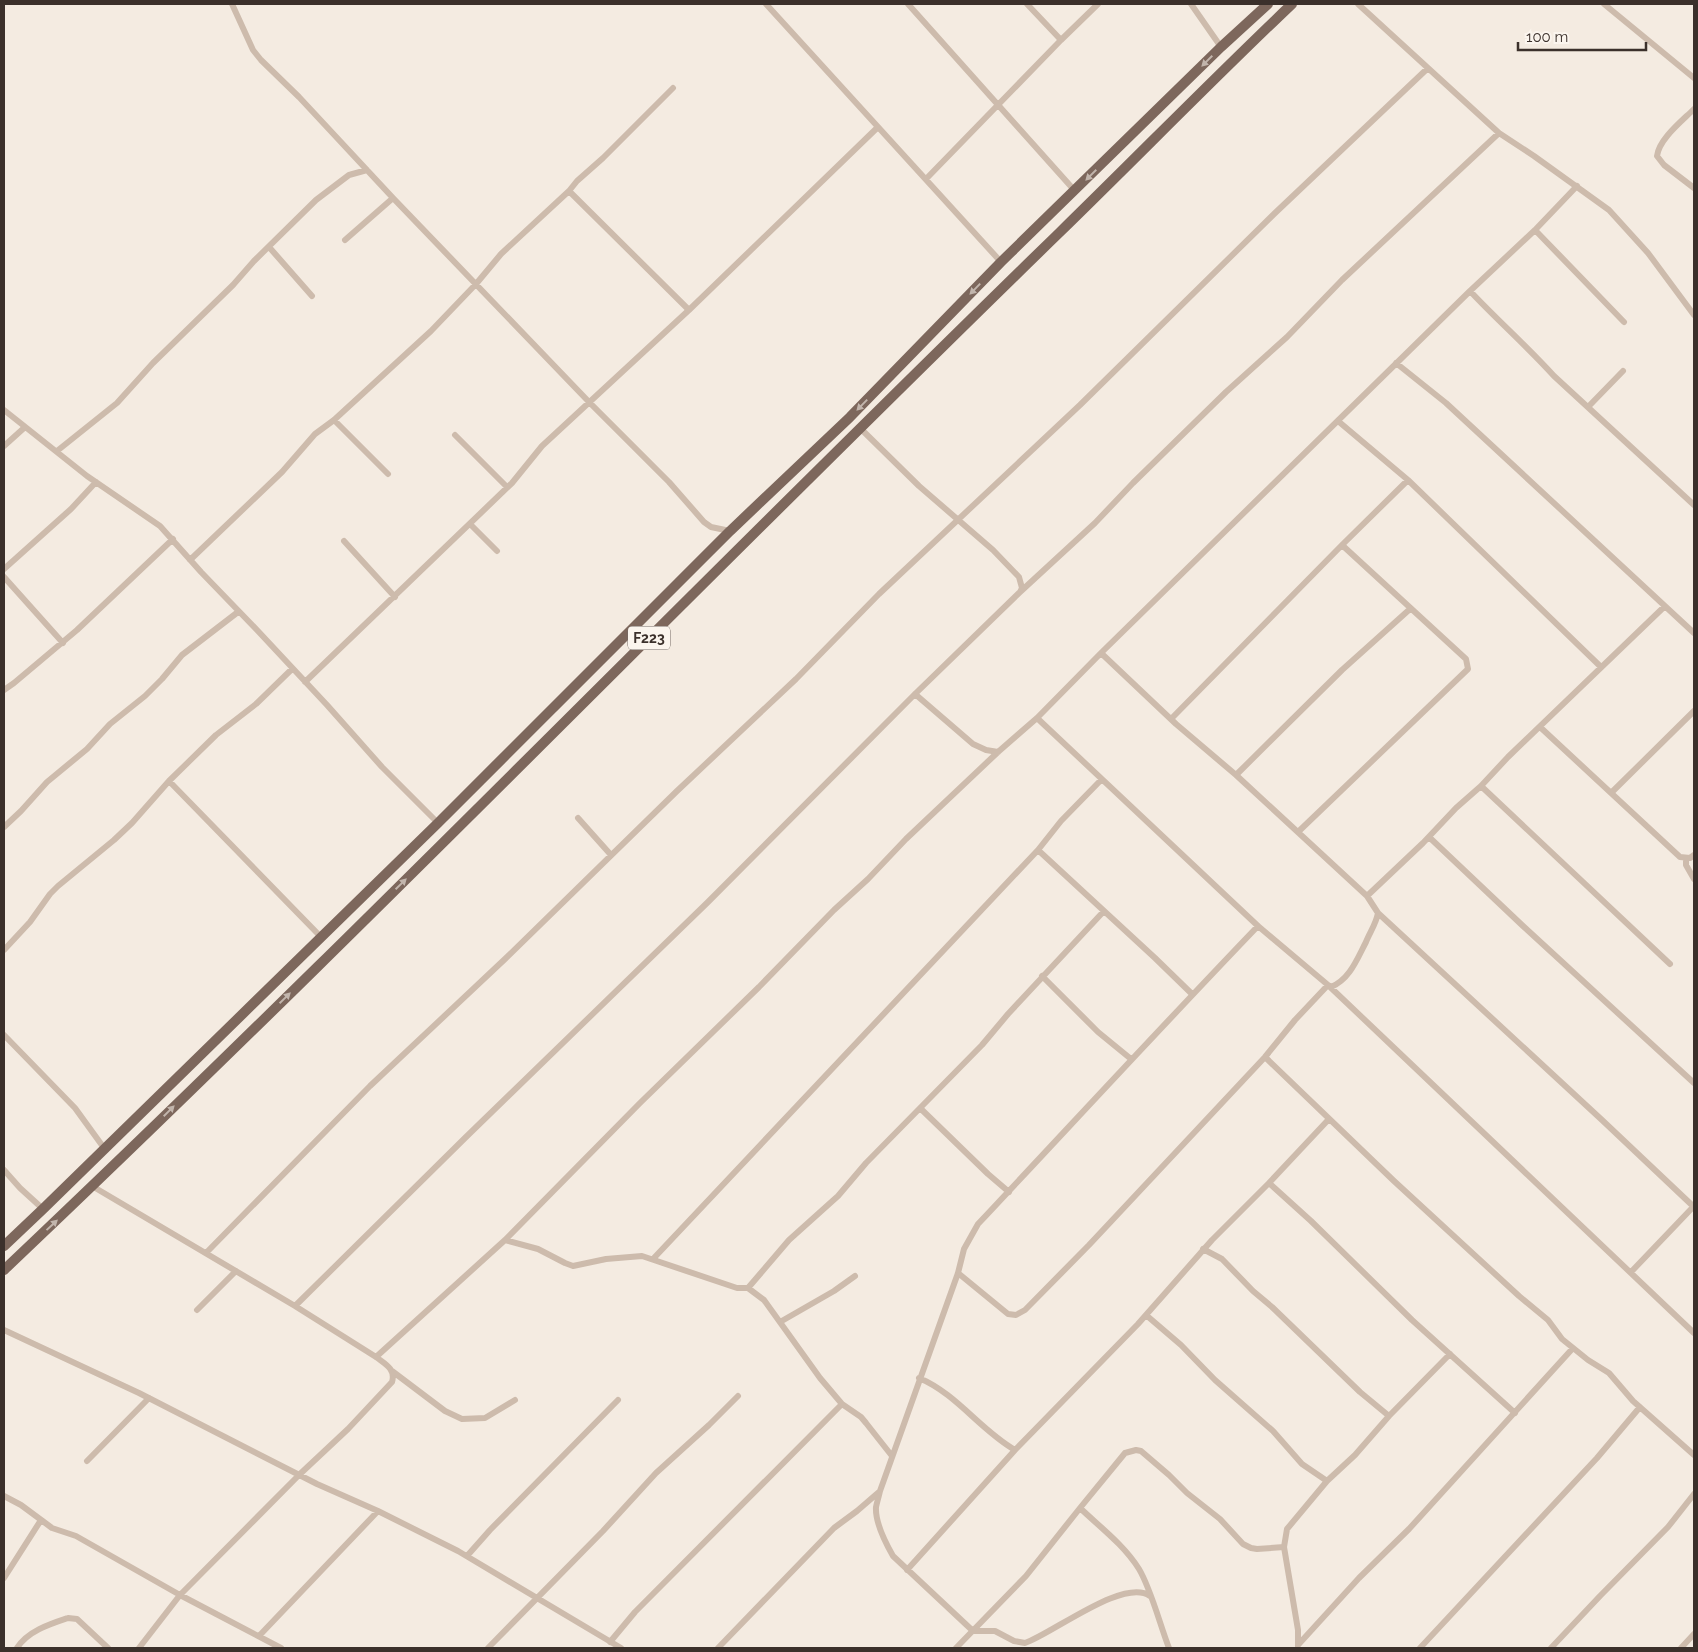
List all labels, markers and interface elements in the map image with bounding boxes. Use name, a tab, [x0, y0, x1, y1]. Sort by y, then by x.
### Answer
scale bar	[1518, 20, 1646, 52]
text: 100 m	[1526, 28, 1568, 46]
one-way arrow	[1201, 55, 1213, 67]
one-way arrow	[1085, 169, 1097, 181]
one-way arrow	[969, 283, 981, 295]
one-way arrow	[856, 399, 868, 411]
road number: F223	[628, 626, 670, 650]
one-way arrow	[394, 878, 406, 890]
one-way arrow	[278, 992, 290, 1004]
one-way arrow	[162, 1106, 174, 1118]
one-way arrow	[46, 1219, 58, 1231]

